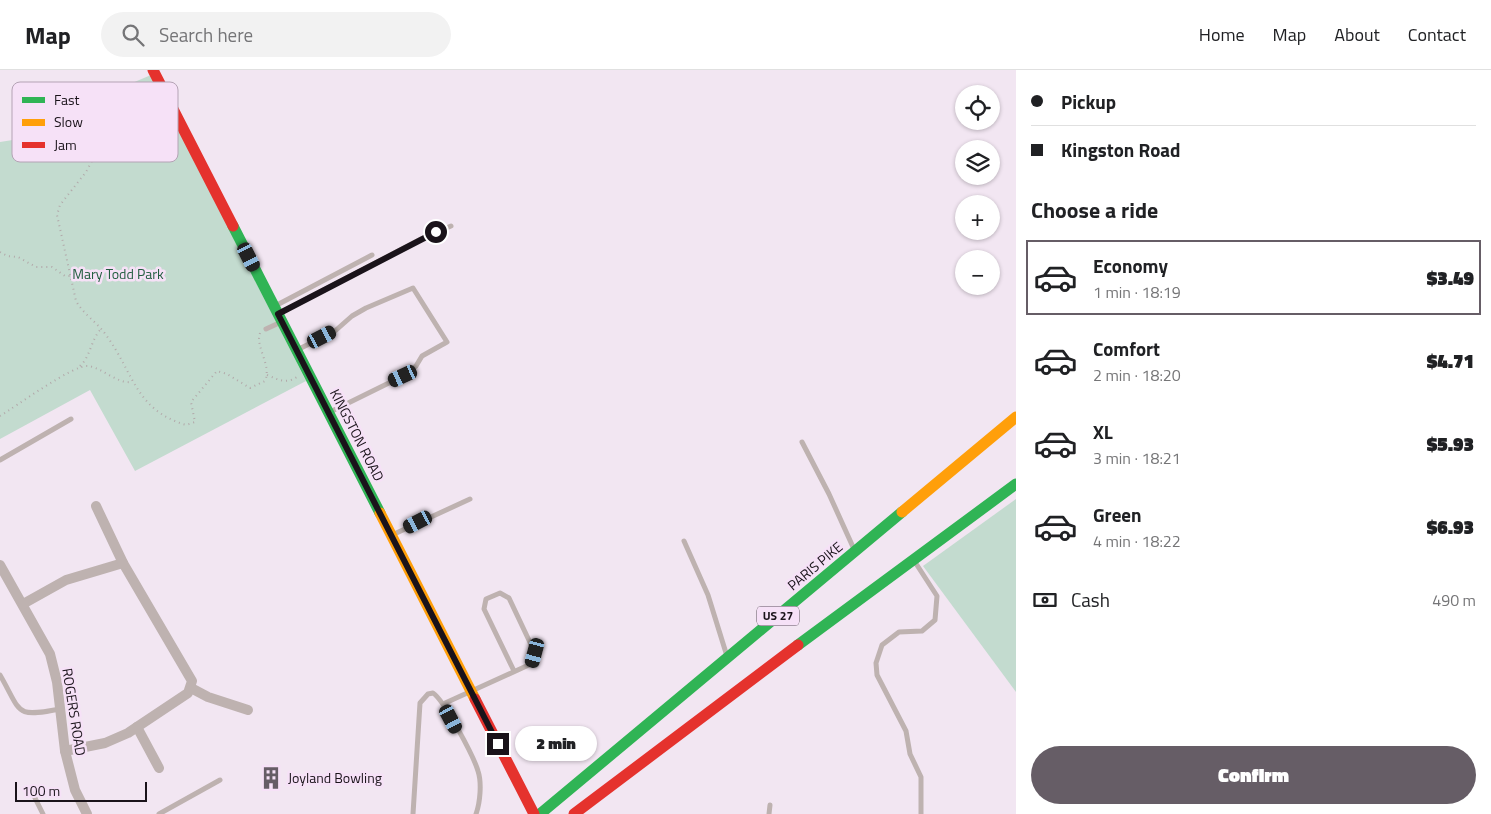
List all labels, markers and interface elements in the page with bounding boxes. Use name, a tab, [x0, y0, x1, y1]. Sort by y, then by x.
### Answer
search box	[101, 12, 451, 57]
text: Map	[25, 17, 71, 53]
text: Search here	[159, 20, 253, 49]
icon: search	[119, 21, 147, 49]
text: Home	[1199, 21, 1245, 48]
text: Map	[1273, 21, 1306, 48]
text: About	[1334, 21, 1380, 48]
text: Contact	[1408, 21, 1466, 48]
legend	[12, 82, 178, 162]
map controls	[955, 85, 1000, 295]
button: locate	[955, 85, 1000, 130]
text: Pickup	[1061, 87, 1116, 116]
text: Fast	[54, 89, 79, 110]
text: Slow	[54, 111, 83, 132]
text: Jam	[54, 134, 77, 155]
text: Kingston Road	[1061, 135, 1180, 164]
button: layers	[955, 140, 1000, 185]
text: Choose a ride	[1031, 193, 1158, 227]
button: +	[955, 195, 1000, 240]
route start	[425, 221, 447, 243]
car	[235, 240, 262, 274]
button: −	[955, 250, 1000, 295]
text: Economy	[1093, 251, 1168, 280]
icon: car	[1033, 255, 1078, 300]
park label: Mary Todd Park	[72, 263, 164, 284]
text: $3.49	[1427, 263, 1474, 292]
text: 1 min · 18:19	[1093, 280, 1181, 304]
car	[305, 324, 338, 350]
text: Comfort	[1093, 334, 1160, 363]
icon: car	[1033, 338, 1078, 383]
text: $4.71	[1427, 346, 1474, 375]
car	[386, 363, 419, 389]
text: 2 min · 18:20	[1093, 363, 1181, 387]
street label: KINGSTON ROAD	[325, 385, 390, 485]
text: XL	[1093, 417, 1113, 446]
icon: car	[1033, 421, 1078, 466]
text: $5.93	[1427, 429, 1474, 458]
text: 3 min · 18:21	[1093, 446, 1181, 470]
text: Green	[1093, 500, 1142, 529]
icon: car	[1033, 504, 1078, 549]
car	[401, 509, 434, 535]
text: $6.93	[1427, 512, 1474, 541]
text: 4 min · 18:22	[1093, 529, 1181, 553]
street label: PARIS PIKE	[782, 536, 847, 595]
text: Cash	[1071, 585, 1110, 614]
icon: cash	[1031, 586, 1059, 614]
text: 490 m	[1432, 588, 1476, 612]
road number: US 27	[757, 606, 799, 626]
car	[523, 637, 546, 669]
street label: ROGERS ROAD	[57, 667, 92, 757]
car	[437, 702, 464, 736]
callout: 2 min	[516, 726, 598, 762]
text: 2 min	[536, 731, 576, 755]
route end	[487, 733, 509, 755]
button: Confirm	[1031, 746, 1476, 804]
building icon: Joyland Bowling	[258, 765, 284, 791]
place label: Joyland Bowling	[288, 767, 382, 788]
scale bar	[15, 779, 148, 802]
text: 100 m	[22, 780, 60, 801]

